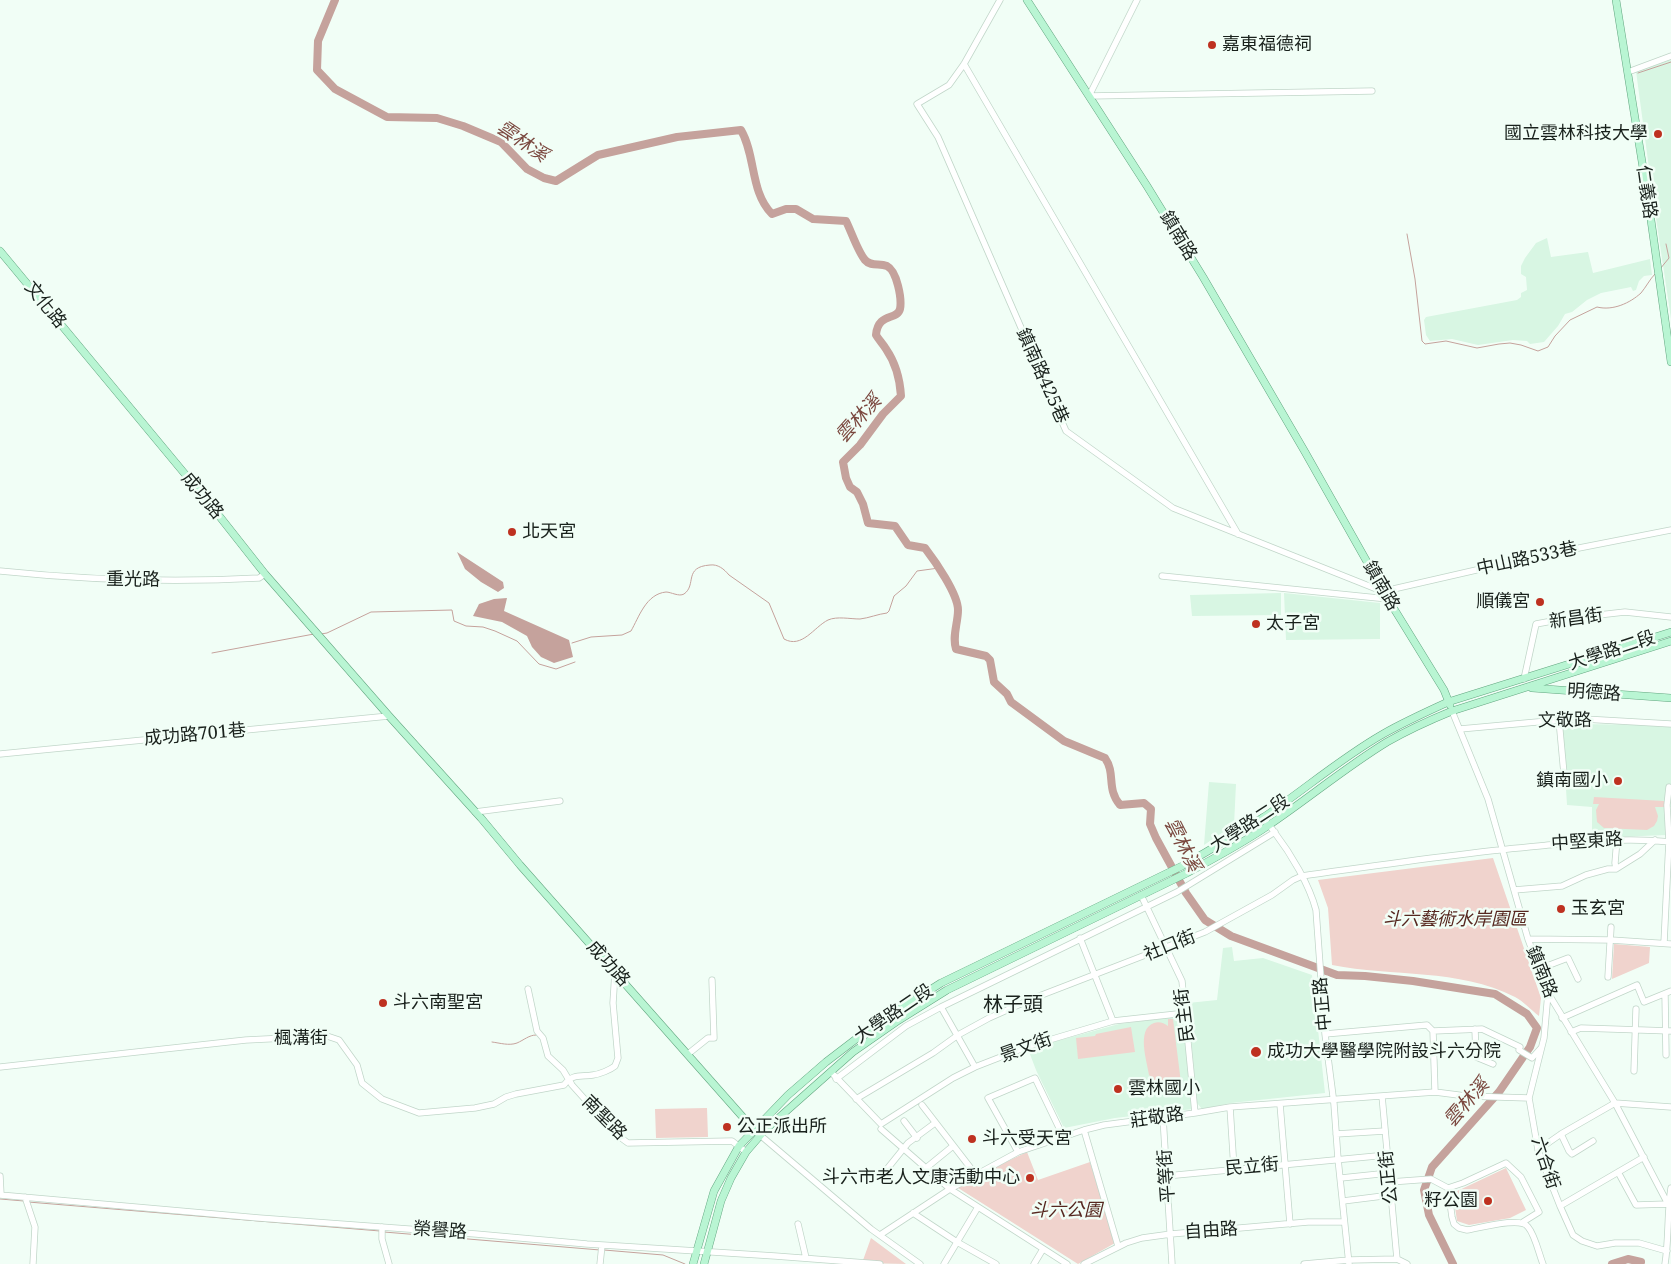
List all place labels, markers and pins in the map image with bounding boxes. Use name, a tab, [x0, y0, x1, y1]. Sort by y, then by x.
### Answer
place label: 嘉東福德祠	[1222, 34, 1312, 56]
marker: 嘉東福德祠	[1206, 39, 1218, 51]
place label: 國立雲林科技大學	[1504, 123, 1648, 145]
marker: 國立雲林科技大學	[1652, 128, 1664, 140]
place label: 北天宮	[522, 521, 576, 543]
marker: 北天宮	[506, 526, 518, 538]
place label: 順儀宮	[1476, 591, 1530, 613]
marker: 順儀宮	[1534, 596, 1546, 608]
place label: 太子宮	[1266, 613, 1320, 635]
marker: 太子宮	[1250, 618, 1262, 630]
place label: 鎮南國小	[1536, 770, 1608, 792]
marker: 鎮南國小	[1612, 775, 1624, 787]
place label: 玉玄宮	[1571, 898, 1625, 920]
marker: 玉玄宮	[1555, 903, 1567, 915]
place label: 斗六南聖宮	[393, 992, 483, 1014]
marker: 斗六南聖宮	[377, 997, 389, 1009]
place label: 成功大學醫學院附設斗六分院	[1267, 1041, 1501, 1063]
marker: 成功大學醫學院附設斗六分院	[1249, 1045, 1263, 1059]
place label: 雲林國小	[1128, 1078, 1200, 1100]
marker: 雲林國小	[1112, 1083, 1124, 1095]
place label: 公正派出所	[737, 1116, 827, 1138]
marker: 公正派出所	[721, 1121, 733, 1133]
place label: 斗六受天宮	[982, 1128, 1072, 1150]
marker: 斗六受天宮	[966, 1133, 978, 1145]
place label: 斗六市老人文康活動中心	[822, 1167, 1020, 1189]
marker: 斗六市老人文康活動中心	[1024, 1172, 1036, 1184]
place label: 籽公園	[1424, 1190, 1478, 1212]
marker: 籽公園	[1482, 1195, 1494, 1207]

